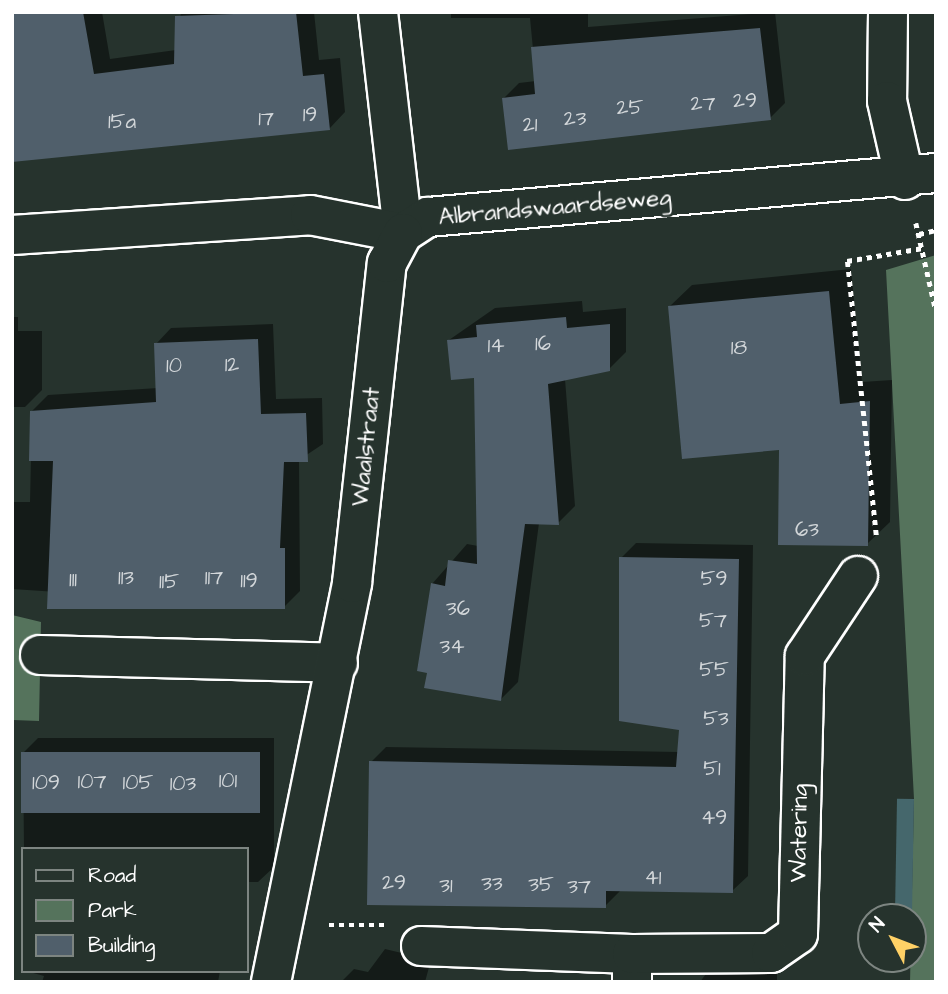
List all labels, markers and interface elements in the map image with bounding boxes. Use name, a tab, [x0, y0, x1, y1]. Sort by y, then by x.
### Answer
house number: 29	[733, 88, 757, 114]
house number: 27	[691, 91, 715, 117]
house number: 25	[617, 95, 643, 121]
house number: 19	[303, 102, 317, 128]
house number: 17	[258, 106, 274, 132]
house number: 23	[564, 106, 586, 132]
house number: 15a	[108, 109, 136, 135]
house number: 21	[523, 112, 537, 138]
street label: Albrandswaardseweg	[437, 183, 673, 233]
house number: 16	[535, 331, 551, 357]
house number: 14	[488, 333, 504, 359]
house number: 18	[731, 335, 747, 361]
house number: 12	[225, 352, 239, 378]
house number: 10	[166, 353, 182, 379]
street label: Waalstraat	[346, 386, 388, 508]
house number: 63	[795, 517, 819, 543]
house number: 113	[118, 565, 134, 591]
house number: 117	[205, 565, 223, 591]
house number: 59	[701, 566, 727, 592]
house number: 111	[69, 567, 77, 593]
house number: 119	[240, 568, 258, 594]
house number: 115	[159, 569, 179, 595]
house number: 36	[446, 596, 470, 622]
house number: 57	[699, 608, 727, 634]
house number: 34	[440, 634, 464, 660]
house number: 55	[699, 657, 729, 683]
house number: 53	[703, 706, 729, 732]
house number: 51	[703, 756, 721, 782]
house number: 101	[219, 768, 237, 794]
house number: 107	[78, 769, 106, 795]
house number: 109	[32, 770, 60, 796]
house number: 105	[123, 770, 153, 796]
house number: 103	[170, 771, 196, 797]
street label: Watering	[785, 783, 815, 883]
house number: 49	[701, 805, 727, 831]
legend	[21, 847, 248, 973]
text: Road	[88, 861, 136, 890]
house number: 41	[645, 865, 661, 891]
house number: 29	[382, 870, 406, 896]
house number: 33	[481, 871, 503, 897]
house number: 35	[528, 872, 554, 898]
house number: 31	[439, 873, 453, 899]
house number: 37	[567, 874, 591, 900]
text: Park	[88, 896, 137, 925]
north arrow	[857, 903, 927, 973]
text: N	[863, 911, 892, 938]
text: Building	[88, 931, 155, 960]

